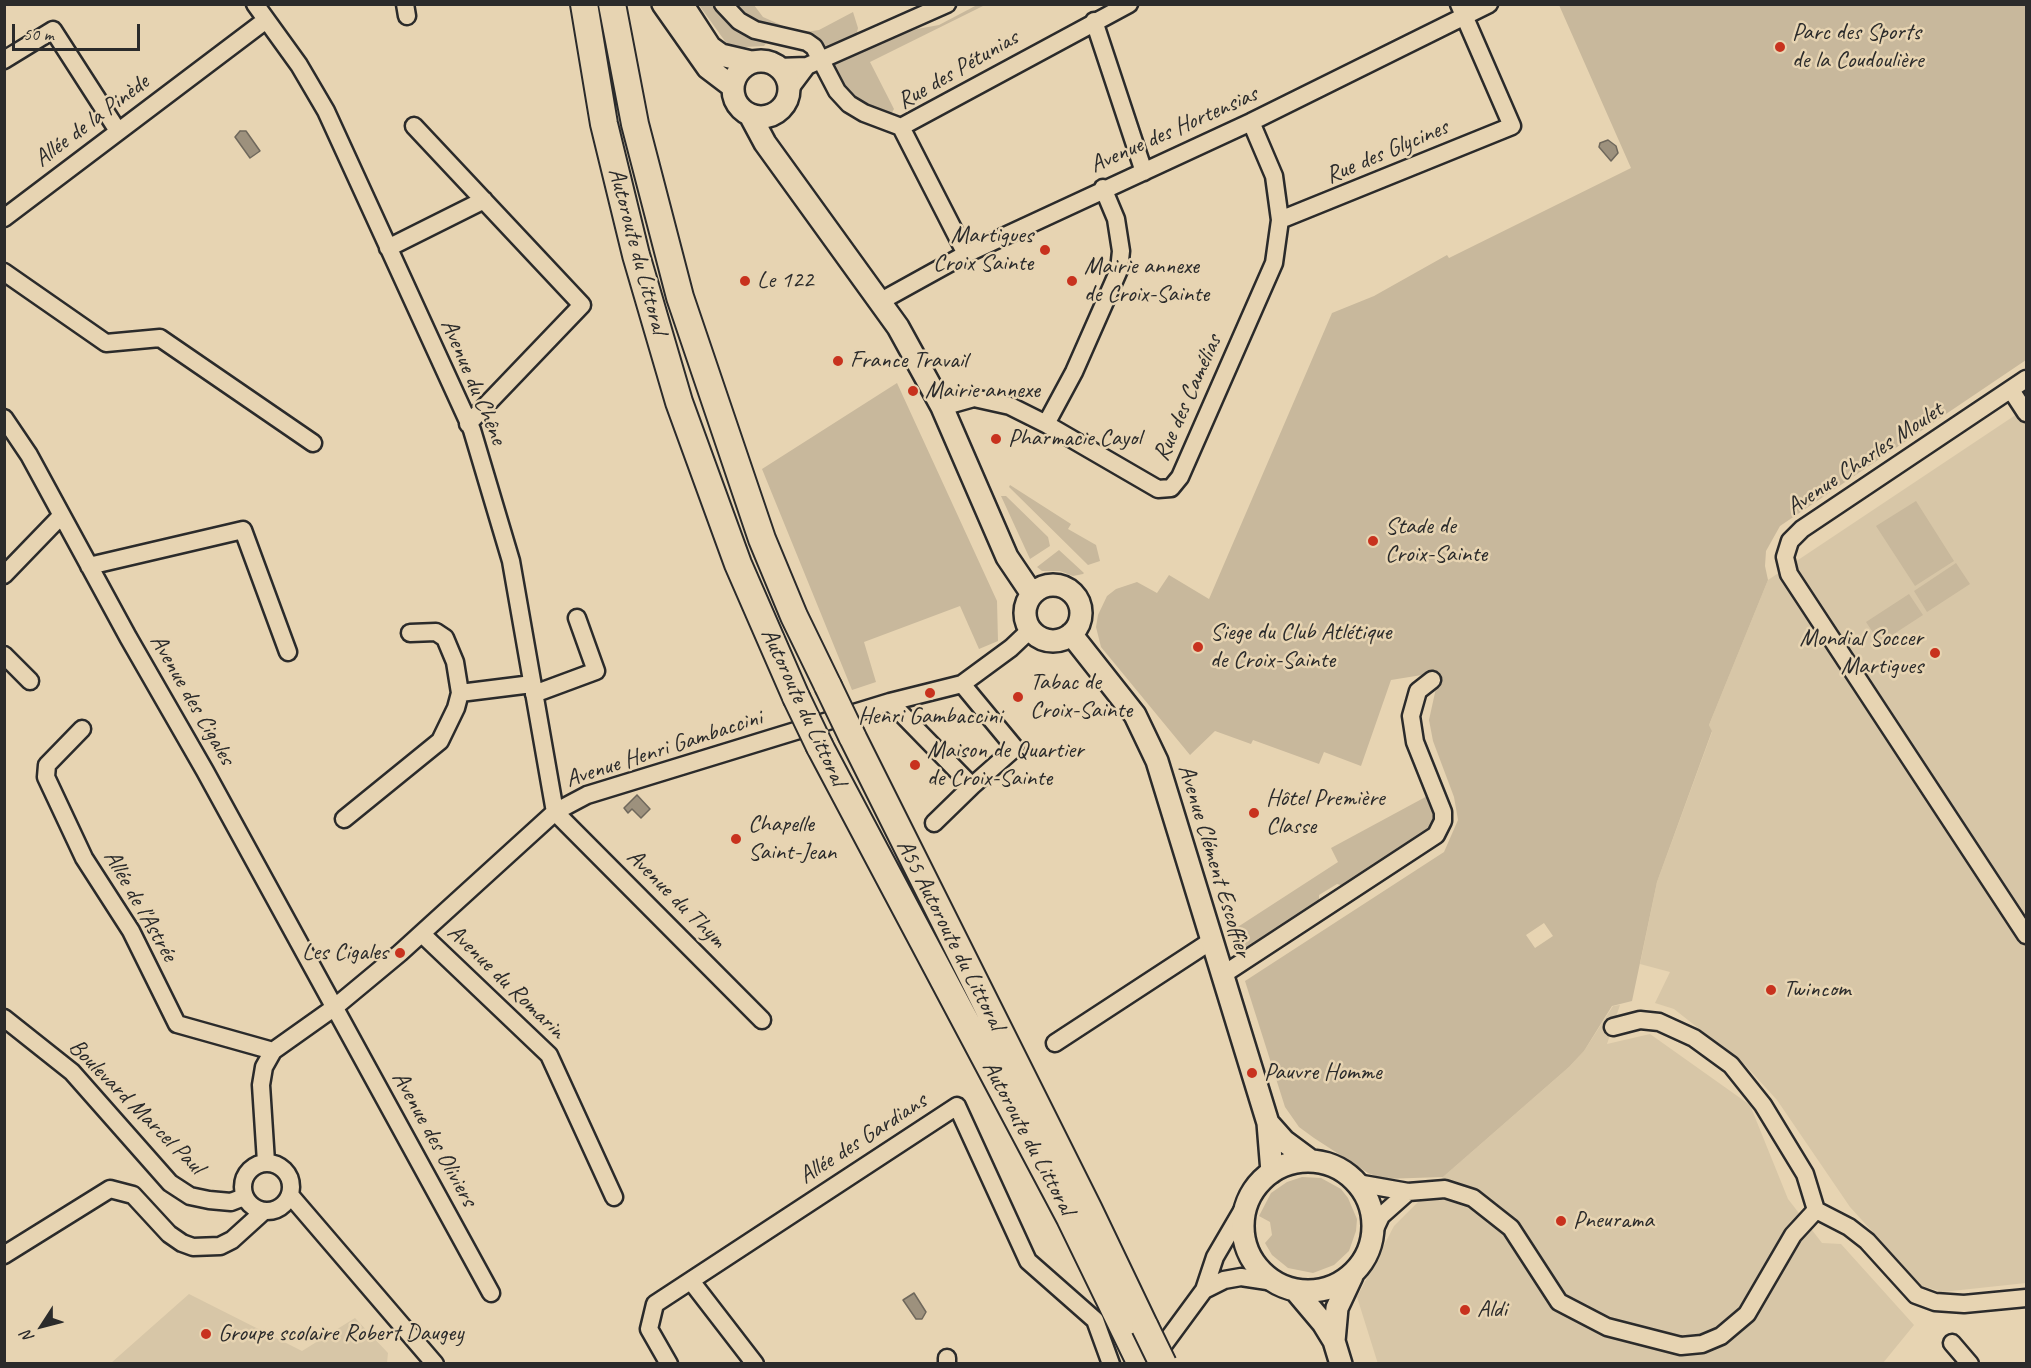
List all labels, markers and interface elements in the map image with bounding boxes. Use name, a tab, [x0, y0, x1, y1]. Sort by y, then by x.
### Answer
scale bar	[15, 12, 142, 50]
place label: Parc des Sports de la Coudoulière	[1792, 19, 1924, 75]
text: 50 m	[23, 23, 54, 45]
street label: Rue des Pétunias	[892, 24, 1024, 116]
marker: Parc des Sports de la Coudoulière	[1773, 40, 1787, 54]
street label: Allée de la Pinède	[29, 68, 155, 174]
street label: Avenue des Hortensias	[1086, 80, 1262, 180]
street label: Rue des Glycines	[1321, 113, 1453, 191]
street label: Autoroute du Littoral	[601, 165, 673, 337]
place label: Martigues Croix Sainte	[933, 222, 1033, 278]
marker: Martigues Croix Sainte	[1038, 243, 1052, 257]
place label: Mairie annexe de Croix-Sainte	[1084, 253, 1209, 309]
place label: Le 122	[757, 267, 813, 295]
marker: Le 122	[738, 274, 752, 288]
marker: Mairie annexe de Croix-Sainte	[1065, 274, 1079, 288]
street label: Avenue du Chêne	[434, 315, 512, 449]
street label: Rue des Camélias	[1147, 330, 1229, 466]
place label: France Travail	[850, 347, 967, 375]
marker: France Travail	[831, 354, 845, 368]
place label: Mairie annexe	[925, 377, 1040, 405]
marker: Mairie annexe	[906, 384, 920, 398]
street label: Avenue Charles Moulet	[1781, 396, 1949, 522]
place label: Pharmacie Cayol	[1008, 425, 1141, 453]
marker: Pharmacie Cayol	[989, 432, 1003, 446]
place label: Stade de Croix-Sainte	[1385, 513, 1487, 569]
marker: Stade de Croix-Sainte	[1366, 534, 1380, 548]
place label: Siege du Club Atlétique de Croix-Sainte	[1210, 619, 1391, 675]
street label: Autoroute du Littoral	[754, 624, 852, 790]
place label: Mondial Soccer Martigues	[1800, 625, 1923, 681]
street label: Avenue des Cigales	[143, 630, 241, 770]
marker: Siege du Club Atlétique de Croix-Sainte	[1191, 640, 1205, 654]
marker: Mondial Soccer Martigues	[1928, 646, 1942, 660]
place label: Tabac de Croix-Sainte	[1030, 669, 1132, 725]
marker: Henri Gambaccini	[923, 686, 937, 700]
marker: Tabac de Croix-Sainte	[1011, 690, 1025, 704]
place label: Henri Gambaccini	[858, 703, 1002, 731]
street label: Avenue Henri Gambaccini	[562, 704, 766, 794]
place label: Maison de Quartier de Croix-Sainte	[927, 737, 1084, 793]
marker: Maison de Quartier de Croix-Sainte	[908, 758, 922, 772]
street label: Avenue Clément Escoffier	[1171, 761, 1257, 961]
place label: Hôtel Première Classe	[1266, 785, 1385, 841]
marker: Hôtel Première Classe	[1247, 806, 1261, 820]
place label: Chapelle Saint-Jean	[748, 811, 836, 867]
marker: Chapelle Saint-Jean	[729, 832, 743, 846]
street label: A55 Autoroute du Littoral	[890, 835, 1010, 1035]
street label: Avenue du Thym	[620, 843, 732, 955]
street label: Allée de l'Astrée	[97, 845, 183, 967]
street label: Avenue du Romarin	[441, 919, 571, 1045]
place label: Les Cigales	[302, 939, 388, 967]
marker: Les Cigales	[393, 946, 407, 960]
place label: Twincom	[1783, 976, 1850, 1004]
marker: Twincom	[1764, 983, 1778, 997]
street label: Boulevard Marcel Paul	[62, 1033, 210, 1181]
street label: Autoroute du Littoral	[975, 1056, 1081, 1220]
place label: Pauvre Homme	[1264, 1059, 1382, 1087]
street label: Avenue des Oliviers	[385, 1066, 483, 1212]
marker: Pauvre Homme	[1245, 1066, 1259, 1080]
street label: Allée des Gardians	[794, 1087, 932, 1191]
place label: Pneurama	[1573, 1207, 1654, 1235]
marker: Pneurama	[1554, 1214, 1568, 1228]
north arrow	[12, 1296, 72, 1356]
place label: Aldi	[1477, 1296, 1507, 1324]
marker: Aldi	[1458, 1303, 1472, 1317]
place label: Groupe scolaire Robert Daugey	[218, 1320, 463, 1348]
text: N	[16, 1327, 38, 1346]
marker: Groupe scolaire Robert Daugey	[199, 1327, 213, 1341]

